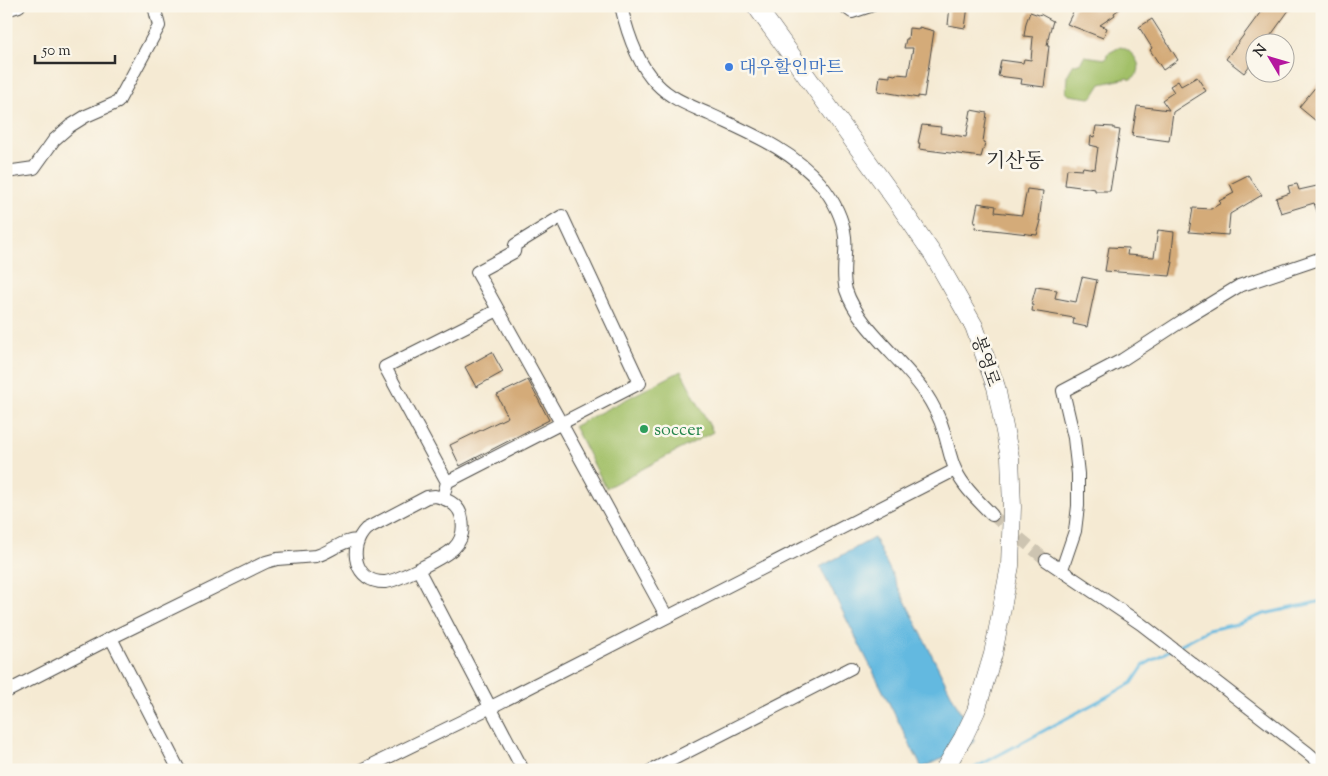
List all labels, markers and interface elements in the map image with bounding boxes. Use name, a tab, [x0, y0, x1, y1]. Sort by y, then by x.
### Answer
scale bar	[35, 32, 115, 64]
north arrow	[1246, 32, 1296, 82]
text: 50 m	[41, 41, 71, 62]
text: N	[1250, 41, 1273, 62]
place label: 대우할인마트	[739, 56, 844, 82]
marker: 대우할인마트	[723, 61, 735, 73]
district label: 기산동	[986, 148, 1044, 177]
street label: 봉영로	[963, 333, 1005, 391]
place label: soccer	[654, 418, 703, 444]
marker: soccer	[638, 423, 650, 435]

